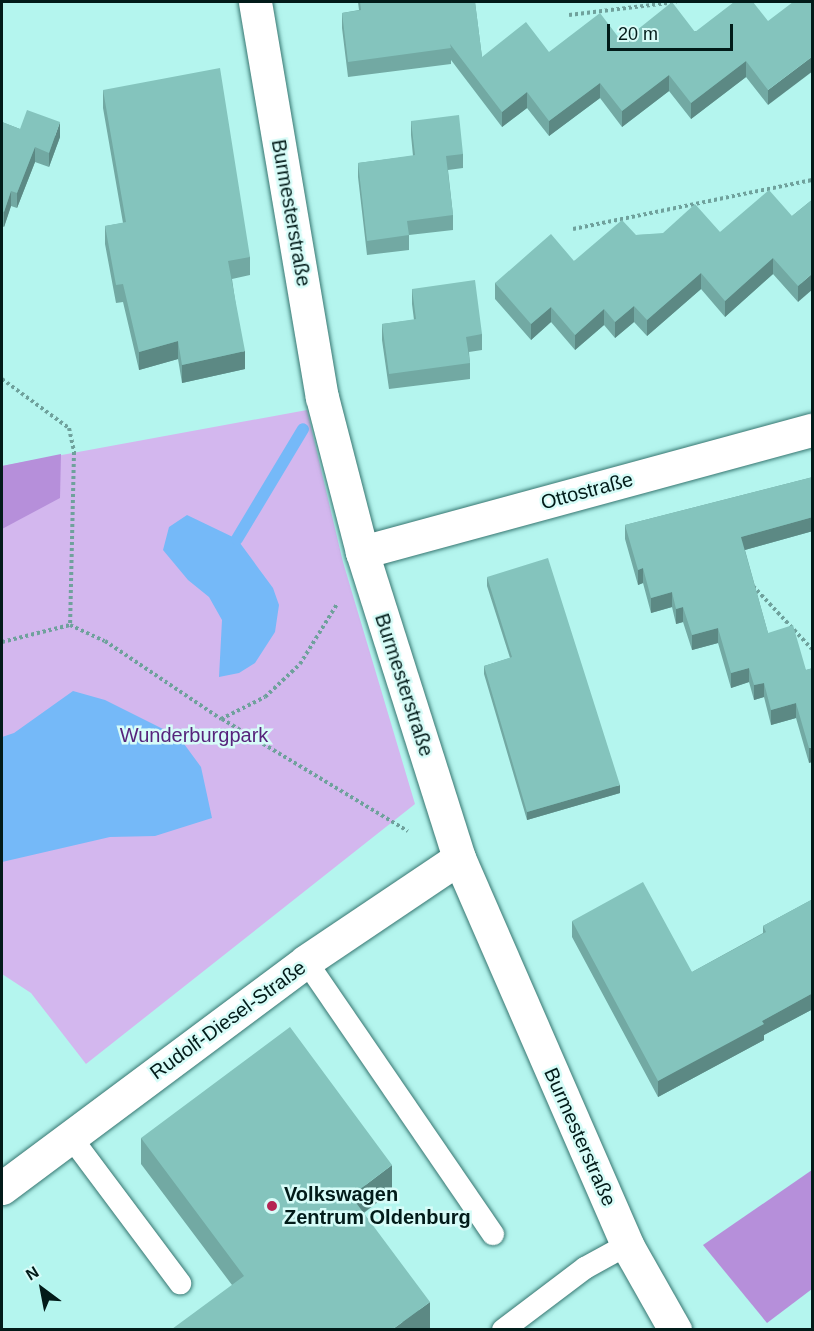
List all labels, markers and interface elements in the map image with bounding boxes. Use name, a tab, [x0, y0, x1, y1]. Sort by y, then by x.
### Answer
scale bar	[610, 12, 736, 50]
text: 20 m	[618, 24, 658, 44]
street label: Burmesterstraße	[266, 138, 316, 288]
street label: Ottostraße	[538, 467, 636, 515]
street label: Burmesterstraße	[370, 610, 438, 760]
park label: Wunderburgpark	[120, 723, 268, 747]
street label: Rudolf-Diesel-Straße	[145, 955, 311, 1085]
street label: Burmesterstraße	[539, 1064, 621, 1210]
place label: Volkswagen Zentrum Oldenburg	[284, 1182, 471, 1229]
marker: Volkswagen Zentrum Oldenburg	[265, 1199, 279, 1213]
north arrow	[12, 1259, 72, 1319]
text: N	[23, 1263, 42, 1284]

